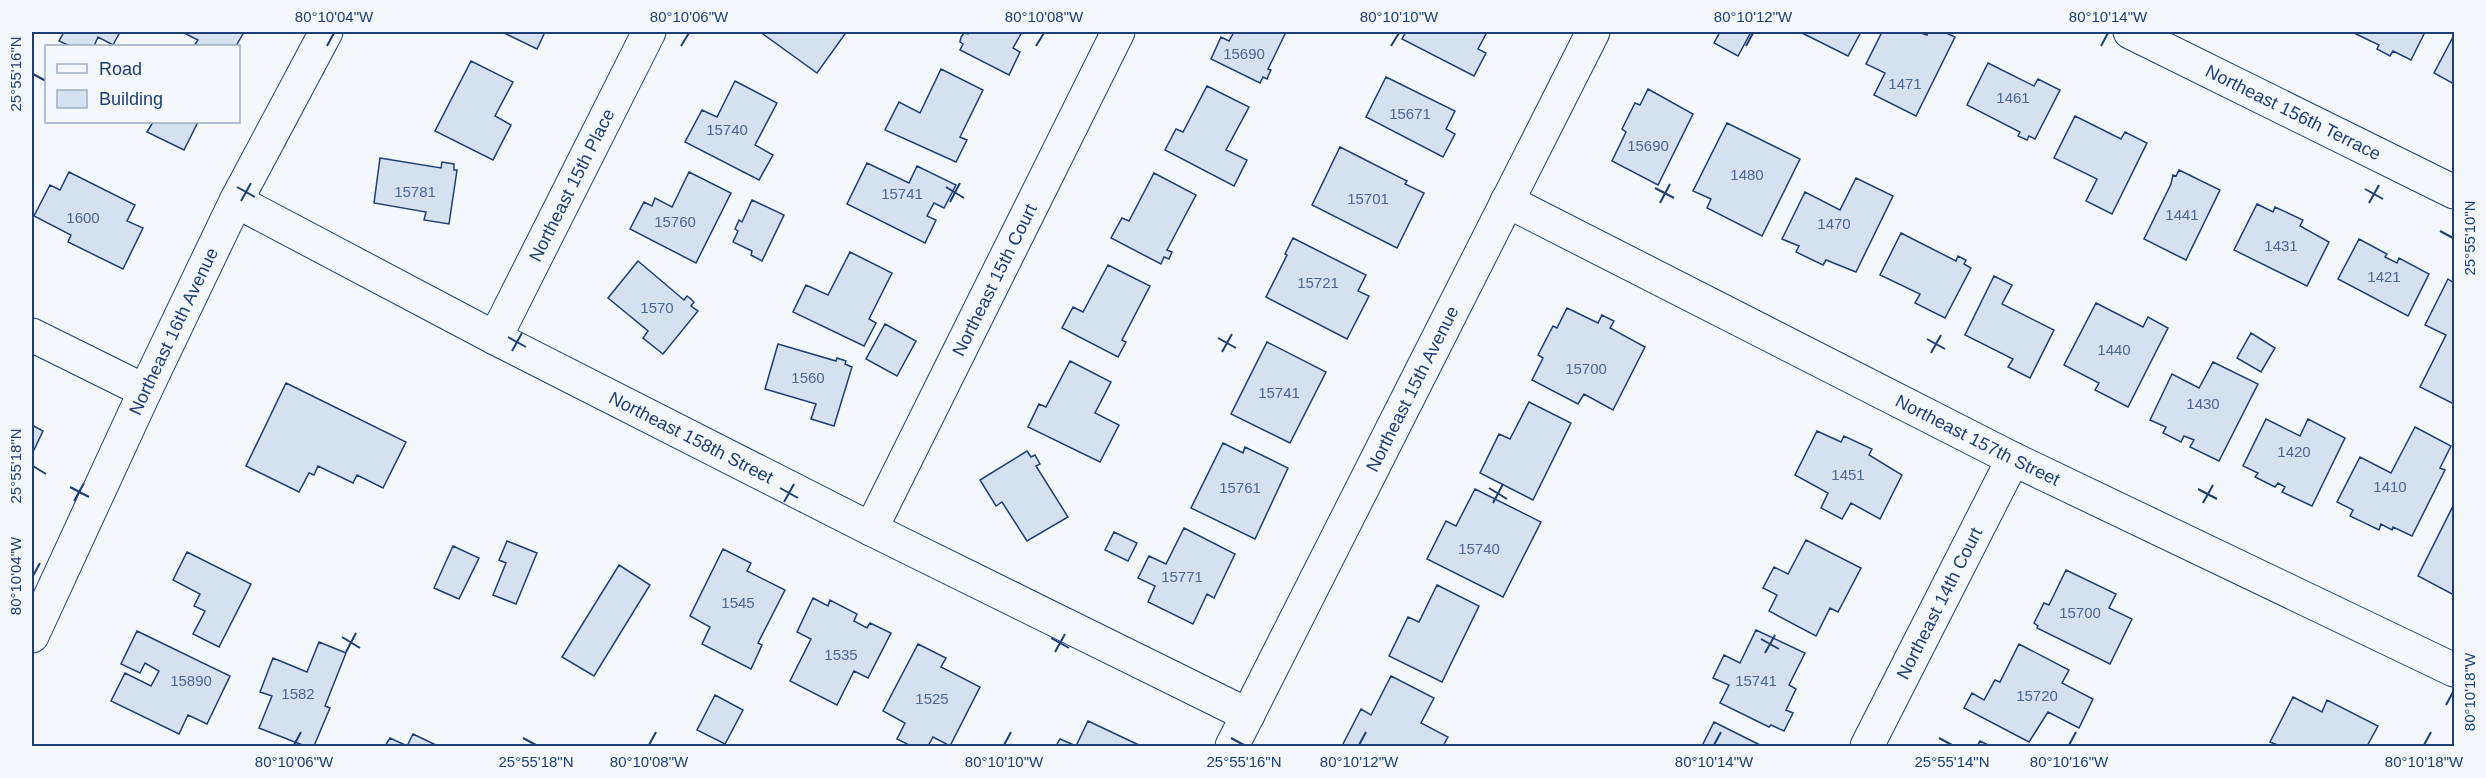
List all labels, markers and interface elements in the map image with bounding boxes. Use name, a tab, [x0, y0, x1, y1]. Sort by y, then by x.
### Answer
text: 80°10'04"W	[295, 8, 374, 25]
text: 80°10'06"W	[650, 8, 729, 25]
text: 80°10'08"W	[1005, 8, 1084, 25]
text: 80°10'10"W	[1360, 8, 1439, 25]
text: 80°10'12"W	[1714, 8, 1793, 25]
text: 80°10'14"W	[2069, 8, 2148, 25]
text: 25°55'16"N	[7, 36, 24, 112]
legend	[45, 45, 240, 123]
house number: 15690	[1223, 45, 1265, 62]
text: Road	[99, 59, 142, 79]
street label: Northeast 156th Terrace	[2202, 61, 2384, 164]
house number: 1471	[1888, 75, 1922, 92]
text: Building	[99, 89, 163, 109]
house number: 1461	[1996, 89, 2030, 106]
house number: 15671	[1389, 105, 1431, 122]
street label: Northeast 15th Place	[525, 106, 619, 265]
house number: 15740	[706, 121, 748, 138]
house number: 15690	[1627, 137, 1669, 154]
house number: 1480	[1730, 166, 1764, 183]
house number: 15781	[394, 183, 436, 200]
house number: 15741	[881, 185, 923, 202]
house number: 15701	[1347, 190, 1389, 207]
text: 25°55'10"N	[2461, 200, 2478, 276]
street label: Northeast 15th Court	[949, 201, 1041, 359]
house number: 1441	[2165, 206, 2199, 223]
house number: 1600	[66, 209, 100, 226]
house number: 15760	[654, 213, 696, 230]
house number: 1470	[1817, 215, 1851, 232]
house number: 1431	[2264, 237, 2298, 254]
street label: Northeast 16th Avenue	[125, 244, 222, 418]
house number: 1421	[2367, 268, 2401, 285]
house number: 15721	[1297, 274, 1339, 291]
house number: 1570	[640, 299, 674, 316]
street label: Northeast 15th Avenue	[1362, 303, 1463, 475]
house number: 1440	[2097, 341, 2131, 358]
house number: 15700	[1565, 360, 1607, 377]
house number: 1560	[791, 369, 825, 386]
house number: 15741	[1258, 384, 1300, 401]
street label: Northeast 158th Street	[606, 388, 776, 488]
street label: Northeast 157th Street	[1892, 391, 2063, 490]
house number: 1430	[2186, 395, 2220, 412]
text: 25°55'18"N	[7, 428, 24, 504]
house number: 1420	[2277, 443, 2311, 460]
house number: 1451	[1831, 466, 1865, 483]
house number: 1410	[2373, 478, 2407, 495]
house number: 15761	[1219, 479, 1261, 496]
street label: Northeast 14th Court	[1893, 524, 1986, 682]
text: 80°10'04"W	[7, 536, 24, 615]
house number: 15740	[1458, 540, 1500, 557]
house number: 15771	[1161, 568, 1203, 585]
house number: 1545	[721, 594, 755, 611]
house number: 15700	[2059, 604, 2101, 621]
house number: 1535	[824, 646, 858, 663]
text: 80°10'18"W	[2461, 652, 2478, 731]
house number: 15890	[170, 672, 212, 689]
house number: 15741	[1735, 672, 1777, 689]
house number: 1582	[281, 685, 315, 702]
house number: 15720	[2016, 687, 2058, 704]
house number: 1525	[915, 690, 949, 707]
text: 80°10'06"W	[255, 753, 334, 770]
text: 25°55'18"N	[498, 753, 574, 770]
text: 80°10'08"W	[610, 753, 689, 770]
text: 80°10'10"W	[965, 753, 1044, 770]
text: 25°55'16"N	[1206, 753, 1282, 770]
text: 80°10'12"W	[1320, 753, 1399, 770]
text: 80°10'14"W	[1675, 753, 1754, 770]
text: 25°55'14"N	[1914, 753, 1990, 770]
text: 80°10'16"W	[2030, 753, 2109, 770]
text: 80°10'18"W	[2385, 753, 2464, 770]

